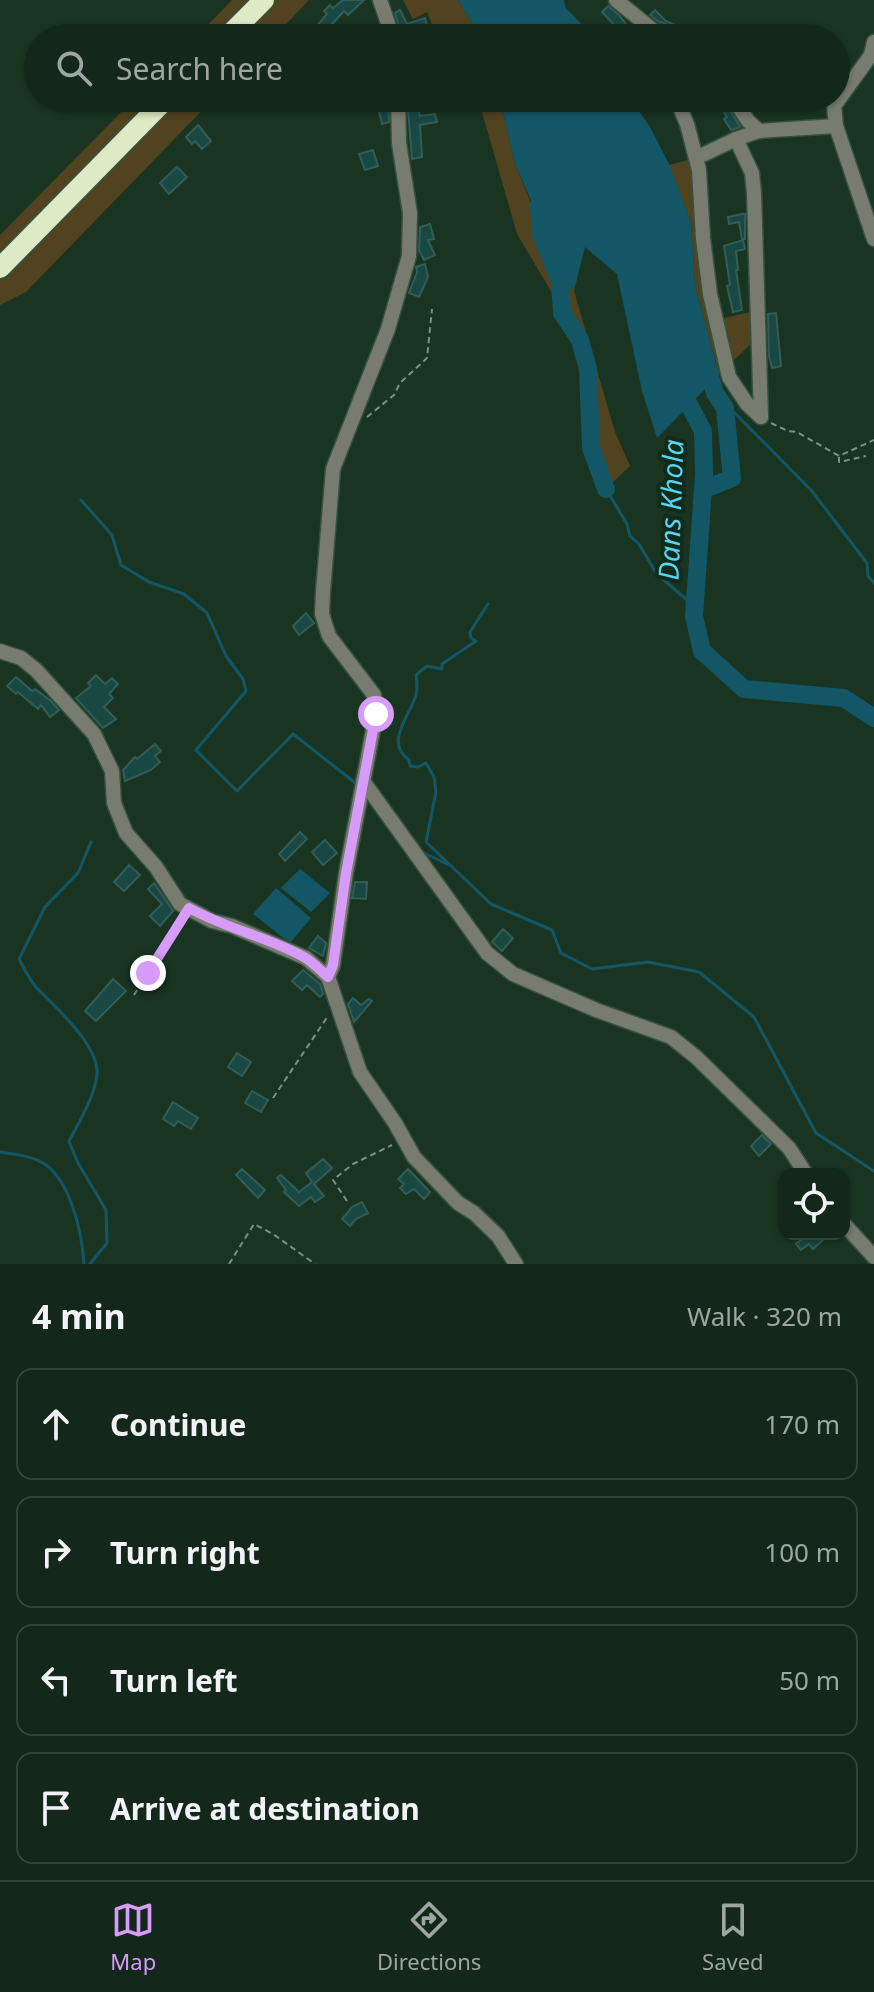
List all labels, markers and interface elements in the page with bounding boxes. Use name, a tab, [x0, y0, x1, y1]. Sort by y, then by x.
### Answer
search box	[24, 24, 850, 112]
icon: search	[52, 46, 96, 90]
text: Search here	[116, 48, 283, 89]
water label: Dans Khola	[649, 439, 691, 581]
route start	[358, 696, 394, 732]
route end	[130, 955, 166, 991]
map controls	[778, 1168, 850, 1240]
button: locate	[778, 1168, 850, 1240]
text: 4 min	[32, 1293, 126, 1339]
text: Walk · 320 m	[687, 1298, 842, 1334]
icon: ahead	[34, 1402, 78, 1446]
text: Continue	[110, 1404, 246, 1445]
text: 170 m	[764, 1406, 840, 1442]
icon: right	[34, 1530, 78, 1574]
text: Turn right	[110, 1532, 260, 1573]
text: 100 m	[764, 1534, 840, 1570]
icon: left	[34, 1658, 78, 1702]
text: Turn left	[110, 1660, 238, 1701]
text: 50 m	[779, 1662, 840, 1698]
icon: arrive	[34, 1786, 78, 1830]
text: Arrive at destination	[110, 1788, 420, 1829]
tab: Map	[110, 1898, 156, 1976]
tab: Directions	[377, 1898, 481, 1976]
tab: Saved	[702, 1898, 764, 1976]

